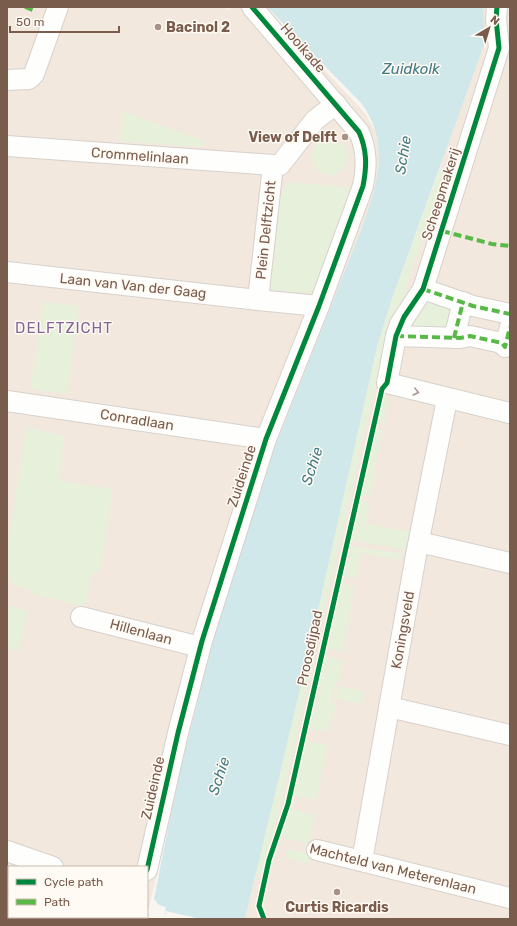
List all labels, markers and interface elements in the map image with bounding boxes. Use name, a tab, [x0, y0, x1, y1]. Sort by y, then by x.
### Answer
scale bar	[10, 8, 119, 34]
north arrow	[469, 8, 509, 48]
text: N	[488, 13, 502, 28]
text: 50 m	[16, 15, 44, 29]
place label: Bacinol 2	[166, 19, 230, 36]
street label: Hooikade	[277, 20, 329, 77]
marker: Bacinol 2	[153, 22, 163, 32]
water label: Zuidkolk	[381, 60, 440, 78]
place label: View of Delft	[248, 129, 337, 146]
marker: View of Delft	[340, 132, 350, 142]
water label: Schie	[391, 134, 415, 176]
street label: Crommelinlaan	[91, 144, 189, 168]
street label: Scheepmakerij	[418, 146, 464, 242]
street label: Plein Delftzicht	[252, 179, 280, 280]
street label: Laan van Van der Gaag	[59, 270, 207, 302]
district label: DELFTZICHT	[15, 319, 113, 337]
one-way arrow	[413, 387, 420, 395]
street label: Conradlaan	[99, 406, 175, 434]
street label: Zuideinde	[224, 443, 260, 509]
water label: Schie	[297, 444, 327, 487]
street label: Koningsveld	[388, 590, 418, 670]
street label: Proosdijpad	[294, 609, 326, 687]
street label: Hillenlaan	[108, 616, 174, 648]
water label: Schie	[204, 754, 234, 797]
street label: Zuideinde	[137, 755, 169, 821]
street label: Machteld van Meterenlaan	[308, 840, 478, 898]
legend	[8, 866, 148, 918]
text: Cycle path	[44, 875, 103, 889]
marker: Curtis Ricardis	[332, 887, 342, 897]
text: Path	[44, 895, 70, 909]
place label: Curtis Ricardis	[285, 899, 389, 916]

